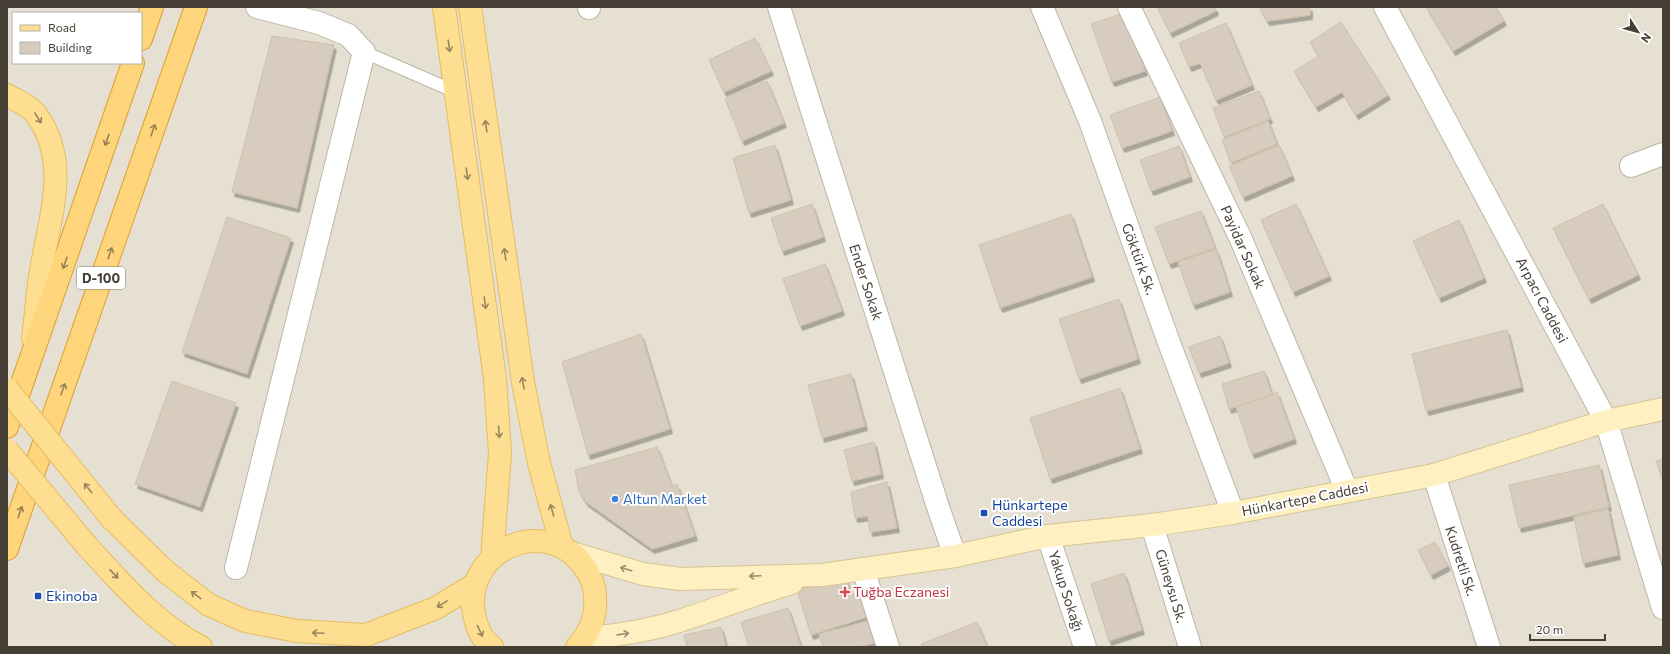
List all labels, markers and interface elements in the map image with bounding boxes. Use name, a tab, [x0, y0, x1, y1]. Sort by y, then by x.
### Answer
legend	[12, 12, 142, 64]
north arrow	[1618, 12, 1658, 52]
text: Road	[48, 20, 76, 34]
text: N	[1639, 31, 1654, 45]
one-way arrow	[445, 39, 453, 52]
text: Building	[48, 40, 92, 54]
one-way arrow	[34, 112, 42, 124]
one-way arrow	[482, 120, 490, 133]
one-way arrow	[150, 124, 157, 137]
one-way arrow	[102, 133, 110, 145]
one-way arrow	[463, 167, 471, 180]
street label: Payidar Sokak	[1217, 202, 1270, 292]
street label: Göktürk Sk.	[1119, 221, 1160, 297]
street label: Ender Sokak	[846, 242, 887, 322]
one-way arrow	[107, 247, 114, 260]
one-way arrow	[501, 248, 509, 261]
street label: Arpacı Caddesi	[1513, 254, 1572, 345]
one-way arrow	[60, 256, 68, 268]
road number: D-100	[77, 267, 125, 289]
one-way arrow	[481, 296, 489, 309]
one-way arrow	[519, 377, 527, 390]
one-way arrow	[59, 383, 67, 395]
one-way arrow	[495, 425, 502, 438]
street label: Hünkartepe Caddesi	[1240, 478, 1370, 519]
one-way arrow	[83, 483, 92, 494]
place label: Altun Market	[623, 490, 707, 507]
marker: Altun Market	[610, 494, 620, 504]
place label: Hünkartepe Caddesi	[992, 496, 1068, 529]
one-way arrow	[548, 503, 555, 516]
one-way arrow	[17, 505, 24, 518]
marker: Hünkartepe Caddesi	[979, 508, 989, 518]
street label: Kudretli Sk.	[1442, 524, 1481, 598]
street label: Güneysu Sk.	[1152, 547, 1191, 625]
street label: Yakup Sokağı	[1045, 548, 1088, 633]
one-way arrow	[620, 565, 633, 572]
one-way arrow	[109, 569, 119, 579]
one-way arrow	[749, 572, 762, 580]
place label: Tuğba Eczanesi	[853, 583, 949, 600]
place label: Ekinoba	[46, 587, 98, 604]
marker: Tuğba Eczanesi	[840, 587, 850, 597]
marker: Ekinoba	[33, 591, 43, 601]
one-way arrow	[191, 591, 202, 599]
one-way arrow	[436, 601, 448, 609]
scale bar	[1530, 616, 1605, 642]
text: 20 m	[1536, 622, 1563, 636]
one-way arrow	[477, 624, 484, 636]
one-way arrow	[312, 629, 325, 636]
one-way arrow	[616, 631, 629, 638]

